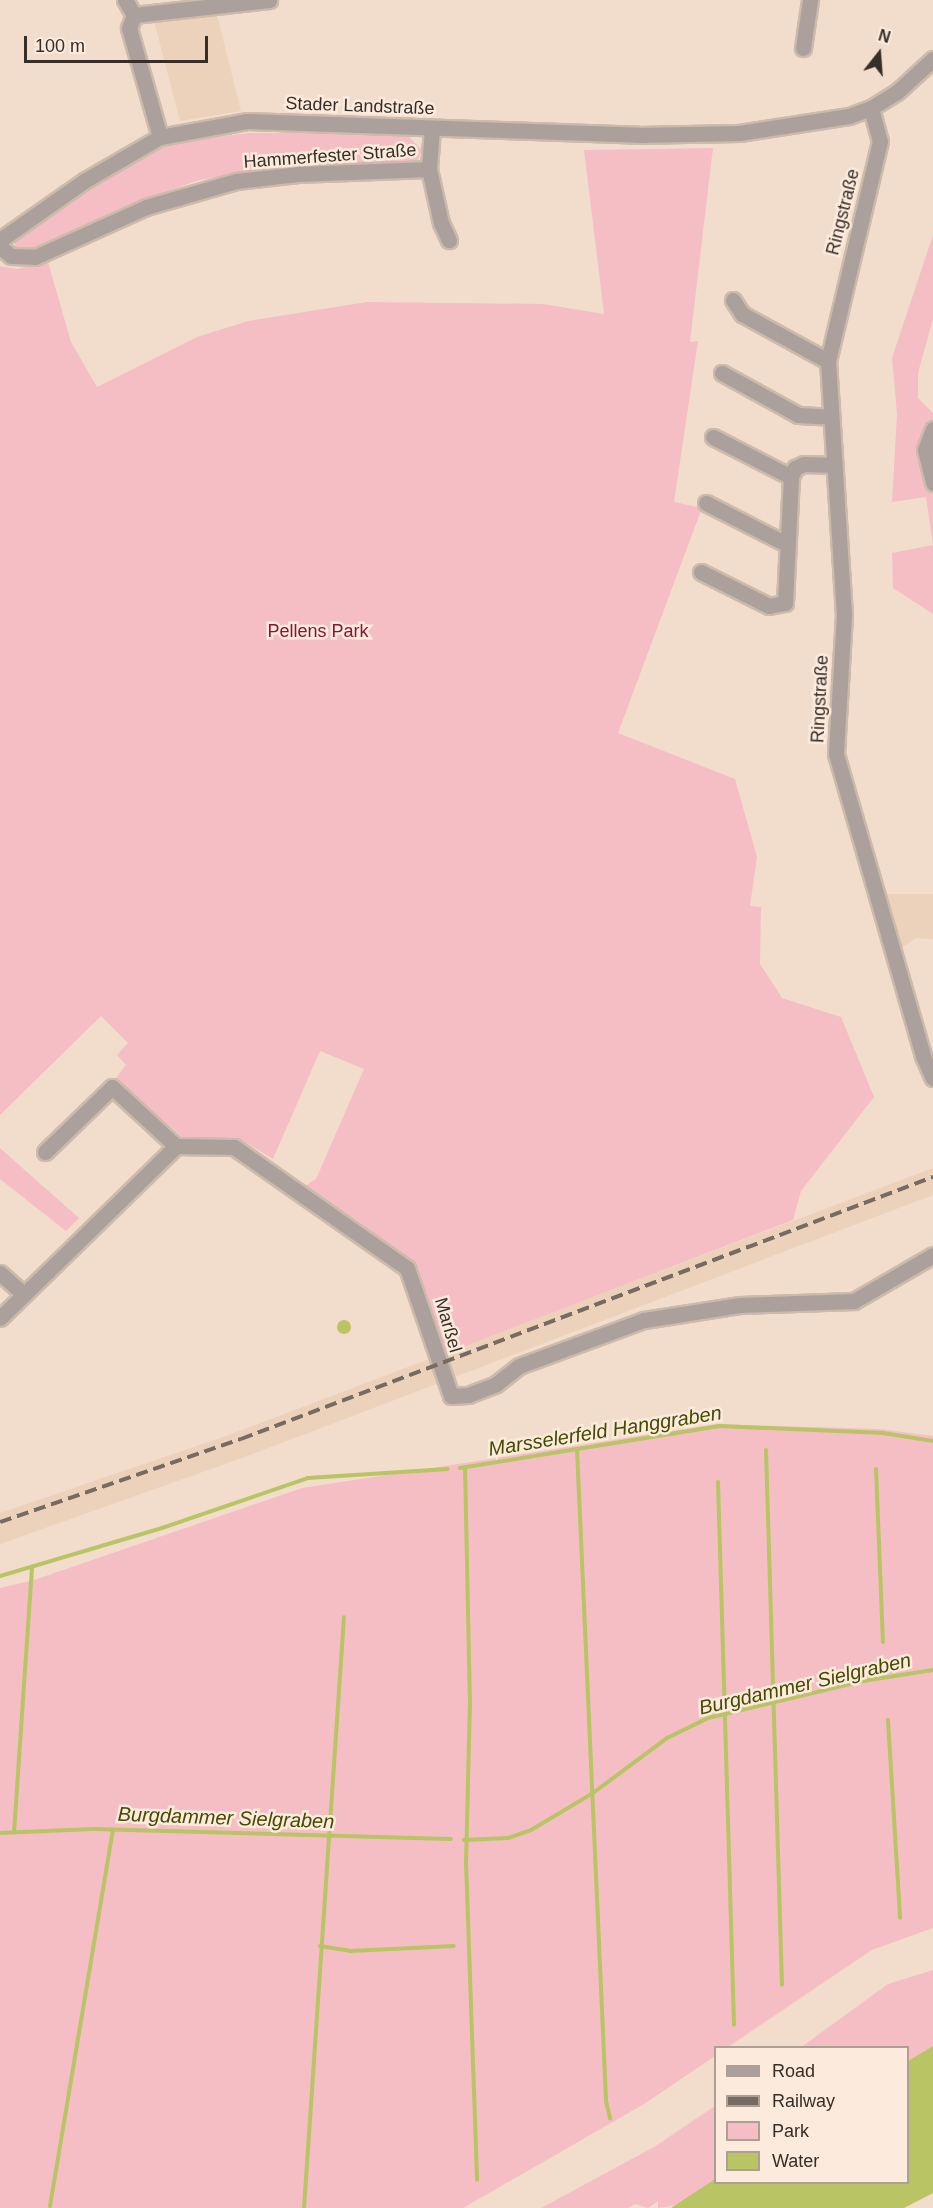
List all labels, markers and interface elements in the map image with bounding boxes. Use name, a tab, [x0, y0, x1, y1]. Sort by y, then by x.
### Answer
scale bar	[27, 24, 212, 62]
north arrow	[849, 24, 909, 84]
text: N	[876, 26, 892, 46]
text: 100 m	[35, 36, 85, 56]
street label: Stader Landstraße	[285, 93, 435, 119]
street label: Hammerfester Straße	[243, 139, 417, 173]
street label: Ringstraße	[822, 167, 864, 257]
park label: Pellens Park	[267, 620, 369, 642]
street label: Ringstraße	[807, 654, 833, 744]
street label: Marßel	[430, 1295, 466, 1355]
water label: Marsselerfeld Hanggraben	[487, 1401, 723, 1461]
water label: Burgdammer Sielgraben	[697, 1648, 913, 1720]
water label: Burgdammer Sielgraben	[117, 1802, 335, 1834]
legend	[714, 2046, 909, 2184]
text: Road	[772, 2061, 815, 2081]
text: Railway	[772, 2091, 835, 2111]
text: Park	[772, 2121, 809, 2141]
text: Water	[772, 2151, 819, 2171]

